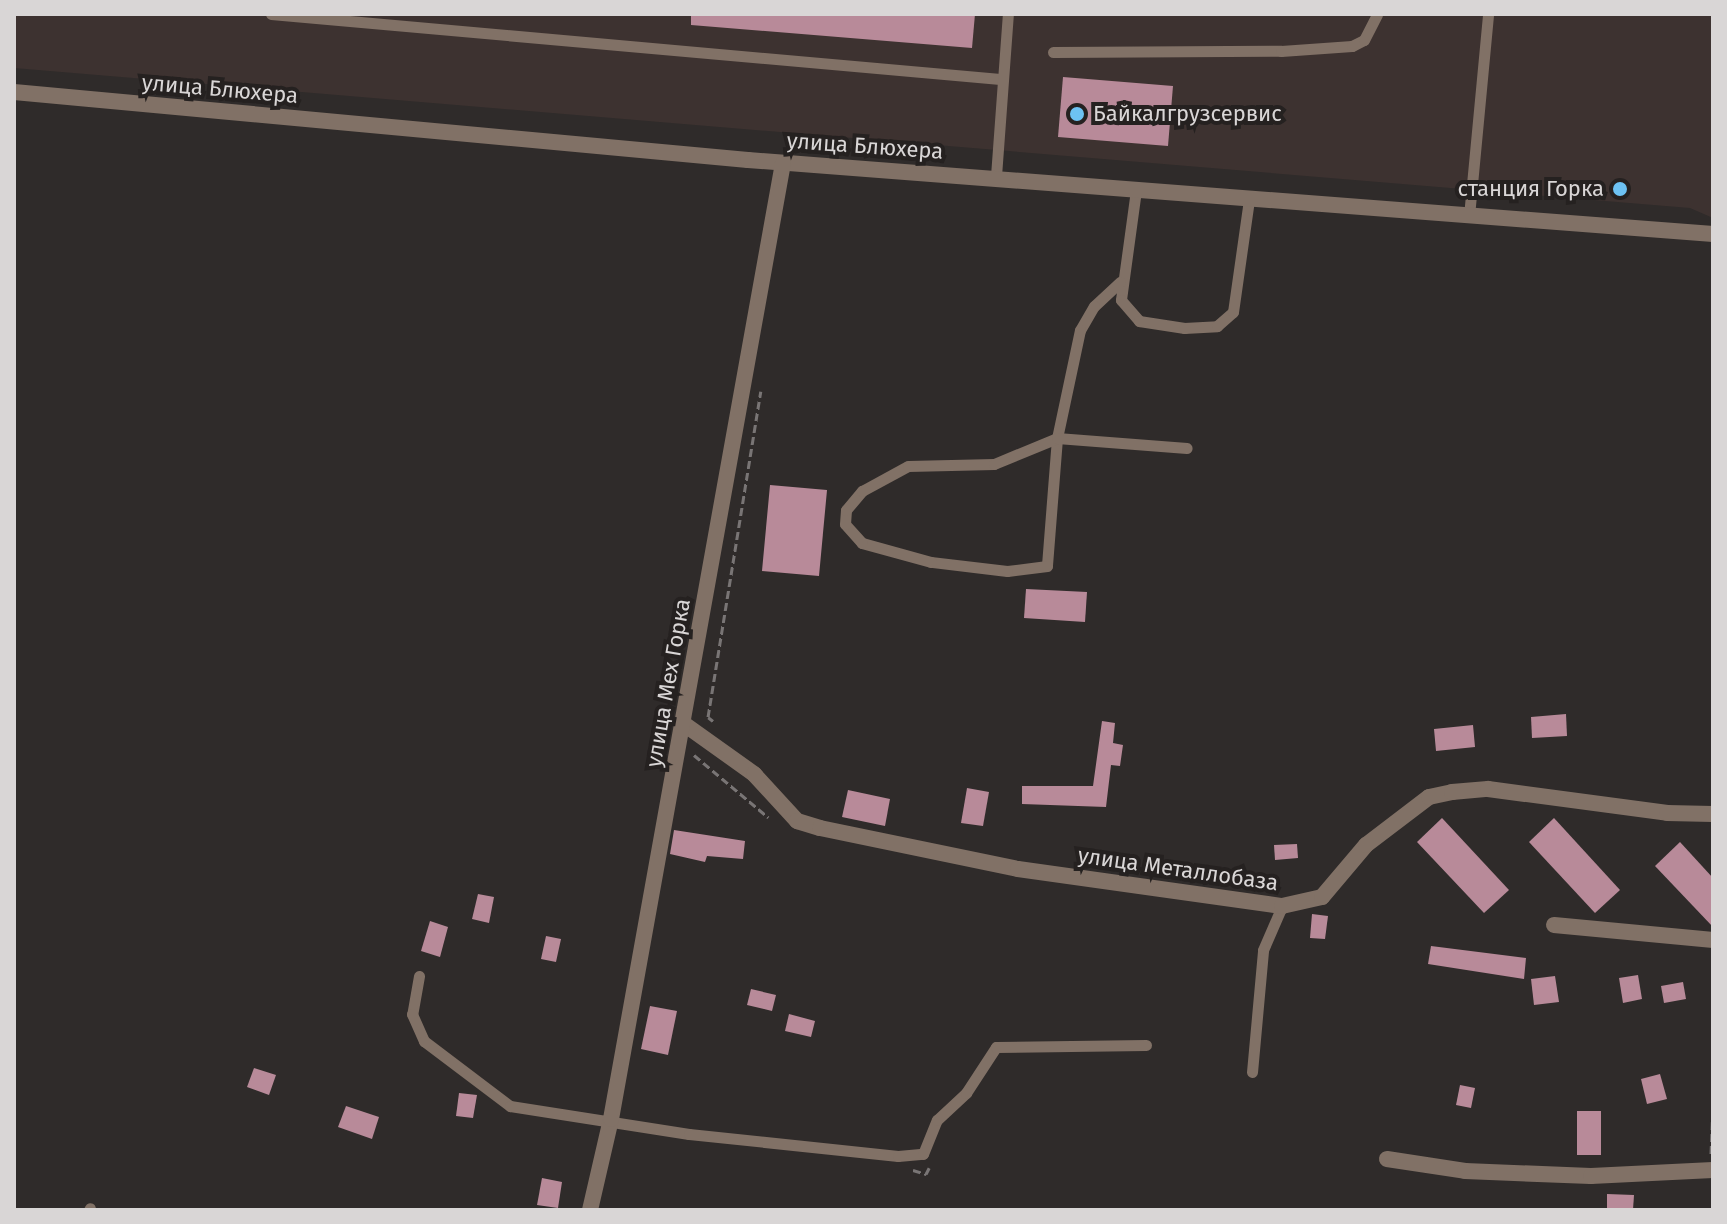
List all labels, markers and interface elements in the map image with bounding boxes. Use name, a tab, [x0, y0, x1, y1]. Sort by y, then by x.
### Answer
street label: улица Блюхера	[141, 69, 299, 109]
place label: Байкалгрузсервис	[1093, 101, 1282, 127]
marker: Байкалгрузсервис	[1068, 105, 1086, 123]
street label: улица Блюхера	[786, 127, 944, 165]
place label: станция Горка	[1457, 176, 1604, 202]
marker: станция Горка	[1611, 180, 1629, 198]
street label: улица Мех Горка	[640, 597, 696, 769]
street label: улица Металлобаза	[1076, 842, 1280, 896]

